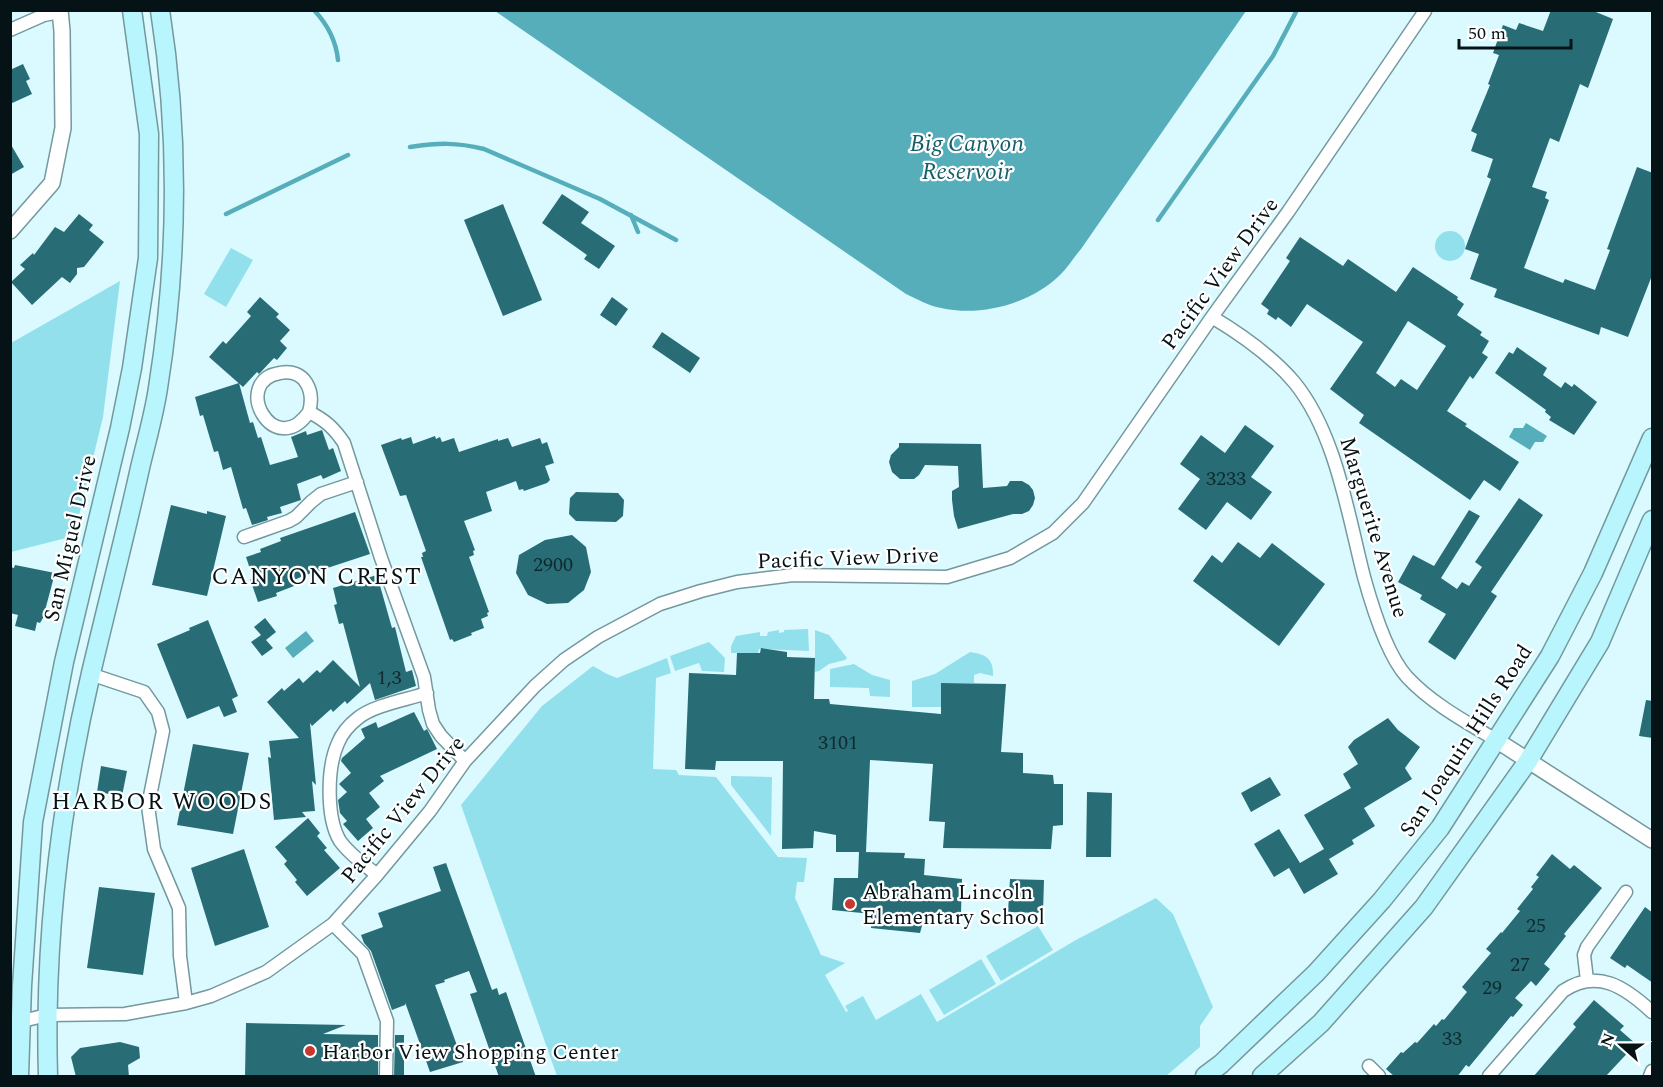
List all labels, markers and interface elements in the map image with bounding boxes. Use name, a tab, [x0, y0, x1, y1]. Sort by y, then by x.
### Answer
scale bar	[1459, 12, 1572, 50]
text: 50 m	[1468, 20, 1506, 47]
water label: Big Canyon Reservoir	[910, 126, 1024, 190]
street label: Pacific View Drive	[1153, 191, 1287, 357]
street label: Marguerite Avenue	[1330, 433, 1417, 622]
street label: San Miguel Drive	[35, 452, 106, 625]
house number: 3233	[1206, 464, 1246, 494]
street label: Pacific View Drive	[757, 539, 940, 578]
house number: 2900	[533, 550, 573, 580]
district label: CANYON CREST	[212, 559, 422, 595]
street label: San Joaquin Hills Road	[1391, 638, 1541, 844]
house number: 1,3	[377, 663, 402, 693]
house number: 3101	[818, 728, 858, 758]
street label: Pacific View Drive	[333, 729, 473, 891]
district label: HARBOR WOODS	[51, 784, 273, 820]
place label: Abraham Lincoln Elementary School	[862, 876, 1045, 934]
marker: Abraham Lincoln Elementary School	[843, 897, 857, 911]
house number: 25	[1526, 911, 1546, 941]
house number: 27	[1510, 950, 1530, 980]
house number: 29	[1482, 973, 1502, 1003]
north arrow	[1591, 1015, 1651, 1075]
house number: 33	[1442, 1024, 1462, 1054]
text: N	[1594, 1030, 1621, 1050]
place label: Harbor View Shopping Center	[322, 1036, 619, 1069]
marker: Harbor View Shopping Center	[303, 1044, 317, 1058]

